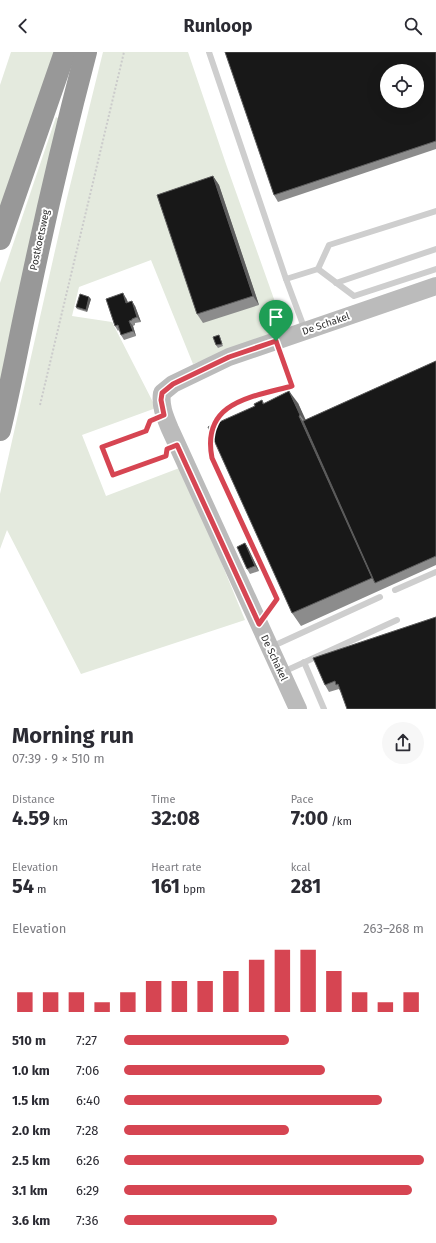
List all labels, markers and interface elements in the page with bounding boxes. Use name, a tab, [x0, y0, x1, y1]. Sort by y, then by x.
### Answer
icon: back	[12, 15, 34, 37]
text: Runloop	[184, 15, 252, 37]
icon: search	[402, 15, 424, 37]
map controls	[380, 64, 424, 108]
button: locate	[380, 64, 424, 108]
street label: Postkoetsweg	[28, 208, 52, 272]
pin	[259, 300, 293, 341]
icon: arrive	[265, 306, 287, 328]
street label: De Schakel	[301, 310, 351, 338]
street label: De Schakel	[258, 633, 290, 683]
text: Morning run	[12, 722, 134, 749]
button: share	[382, 722, 424, 764]
text: 07:39 · 9 × 510 m	[12, 751, 105, 766]
text: Distance	[12, 793, 55, 806]
text: Time	[151, 793, 176, 806]
text: Pace	[291, 793, 313, 806]
text: 4.59	[12, 806, 50, 830]
text: 32:08	[151, 806, 200, 830]
text: 7:00	[291, 806, 328, 830]
text: km	[50, 815, 68, 828]
text: /km	[328, 815, 352, 828]
text: Elevation	[12, 861, 58, 874]
text: Heart rate	[151, 861, 201, 874]
text: kcal	[291, 861, 310, 874]
text: 54	[12, 874, 34, 898]
text: 161	[151, 874, 180, 898]
text: 281	[291, 874, 321, 898]
text: m	[34, 883, 46, 896]
text: bpm	[180, 883, 205, 896]
text: Elevation	[12, 921, 66, 936]
text: 263–268 m	[363, 921, 424, 936]
text: 510 m	[12, 1033, 46, 1048]
text: 7:27	[76, 1033, 97, 1048]
text: 1.0 km	[12, 1063, 50, 1078]
text: 7:06	[76, 1063, 99, 1078]
text: 1.5 km	[12, 1093, 50, 1108]
text: 6:40	[76, 1093, 100, 1108]
text: 2.0 km	[12, 1123, 51, 1138]
text: 7:28	[76, 1123, 99, 1138]
text: 2.5 km	[12, 1153, 50, 1168]
text: 6:26	[76, 1153, 99, 1168]
text: 3.1 km	[12, 1183, 48, 1198]
text: 6:29	[76, 1183, 99, 1198]
text: 3.6 km	[12, 1213, 50, 1228]
text: 7:36	[76, 1213, 98, 1228]

